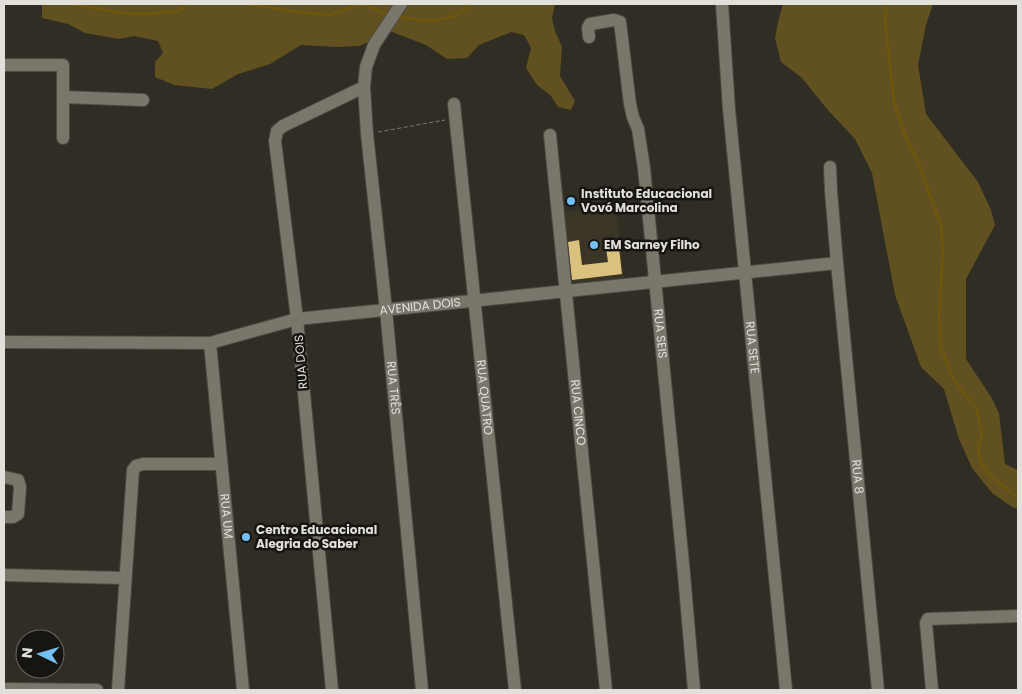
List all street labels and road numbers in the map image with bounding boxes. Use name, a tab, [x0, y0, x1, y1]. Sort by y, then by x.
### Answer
street label: AVENIDA DOIS	[379, 293, 461, 318]
street label: RUA SEIS	[650, 308, 672, 359]
street label: RUA SETE	[742, 321, 764, 375]
street label: RUA DOIS	[290, 334, 311, 390]
street label: RUA QUATRO	[473, 359, 497, 436]
street label: RUA TRÊS	[383, 360, 405, 415]
street label: RUA CINCO	[567, 379, 590, 446]
street label: RUA 8	[848, 459, 868, 495]
street label: RUA UM	[216, 493, 238, 539]

